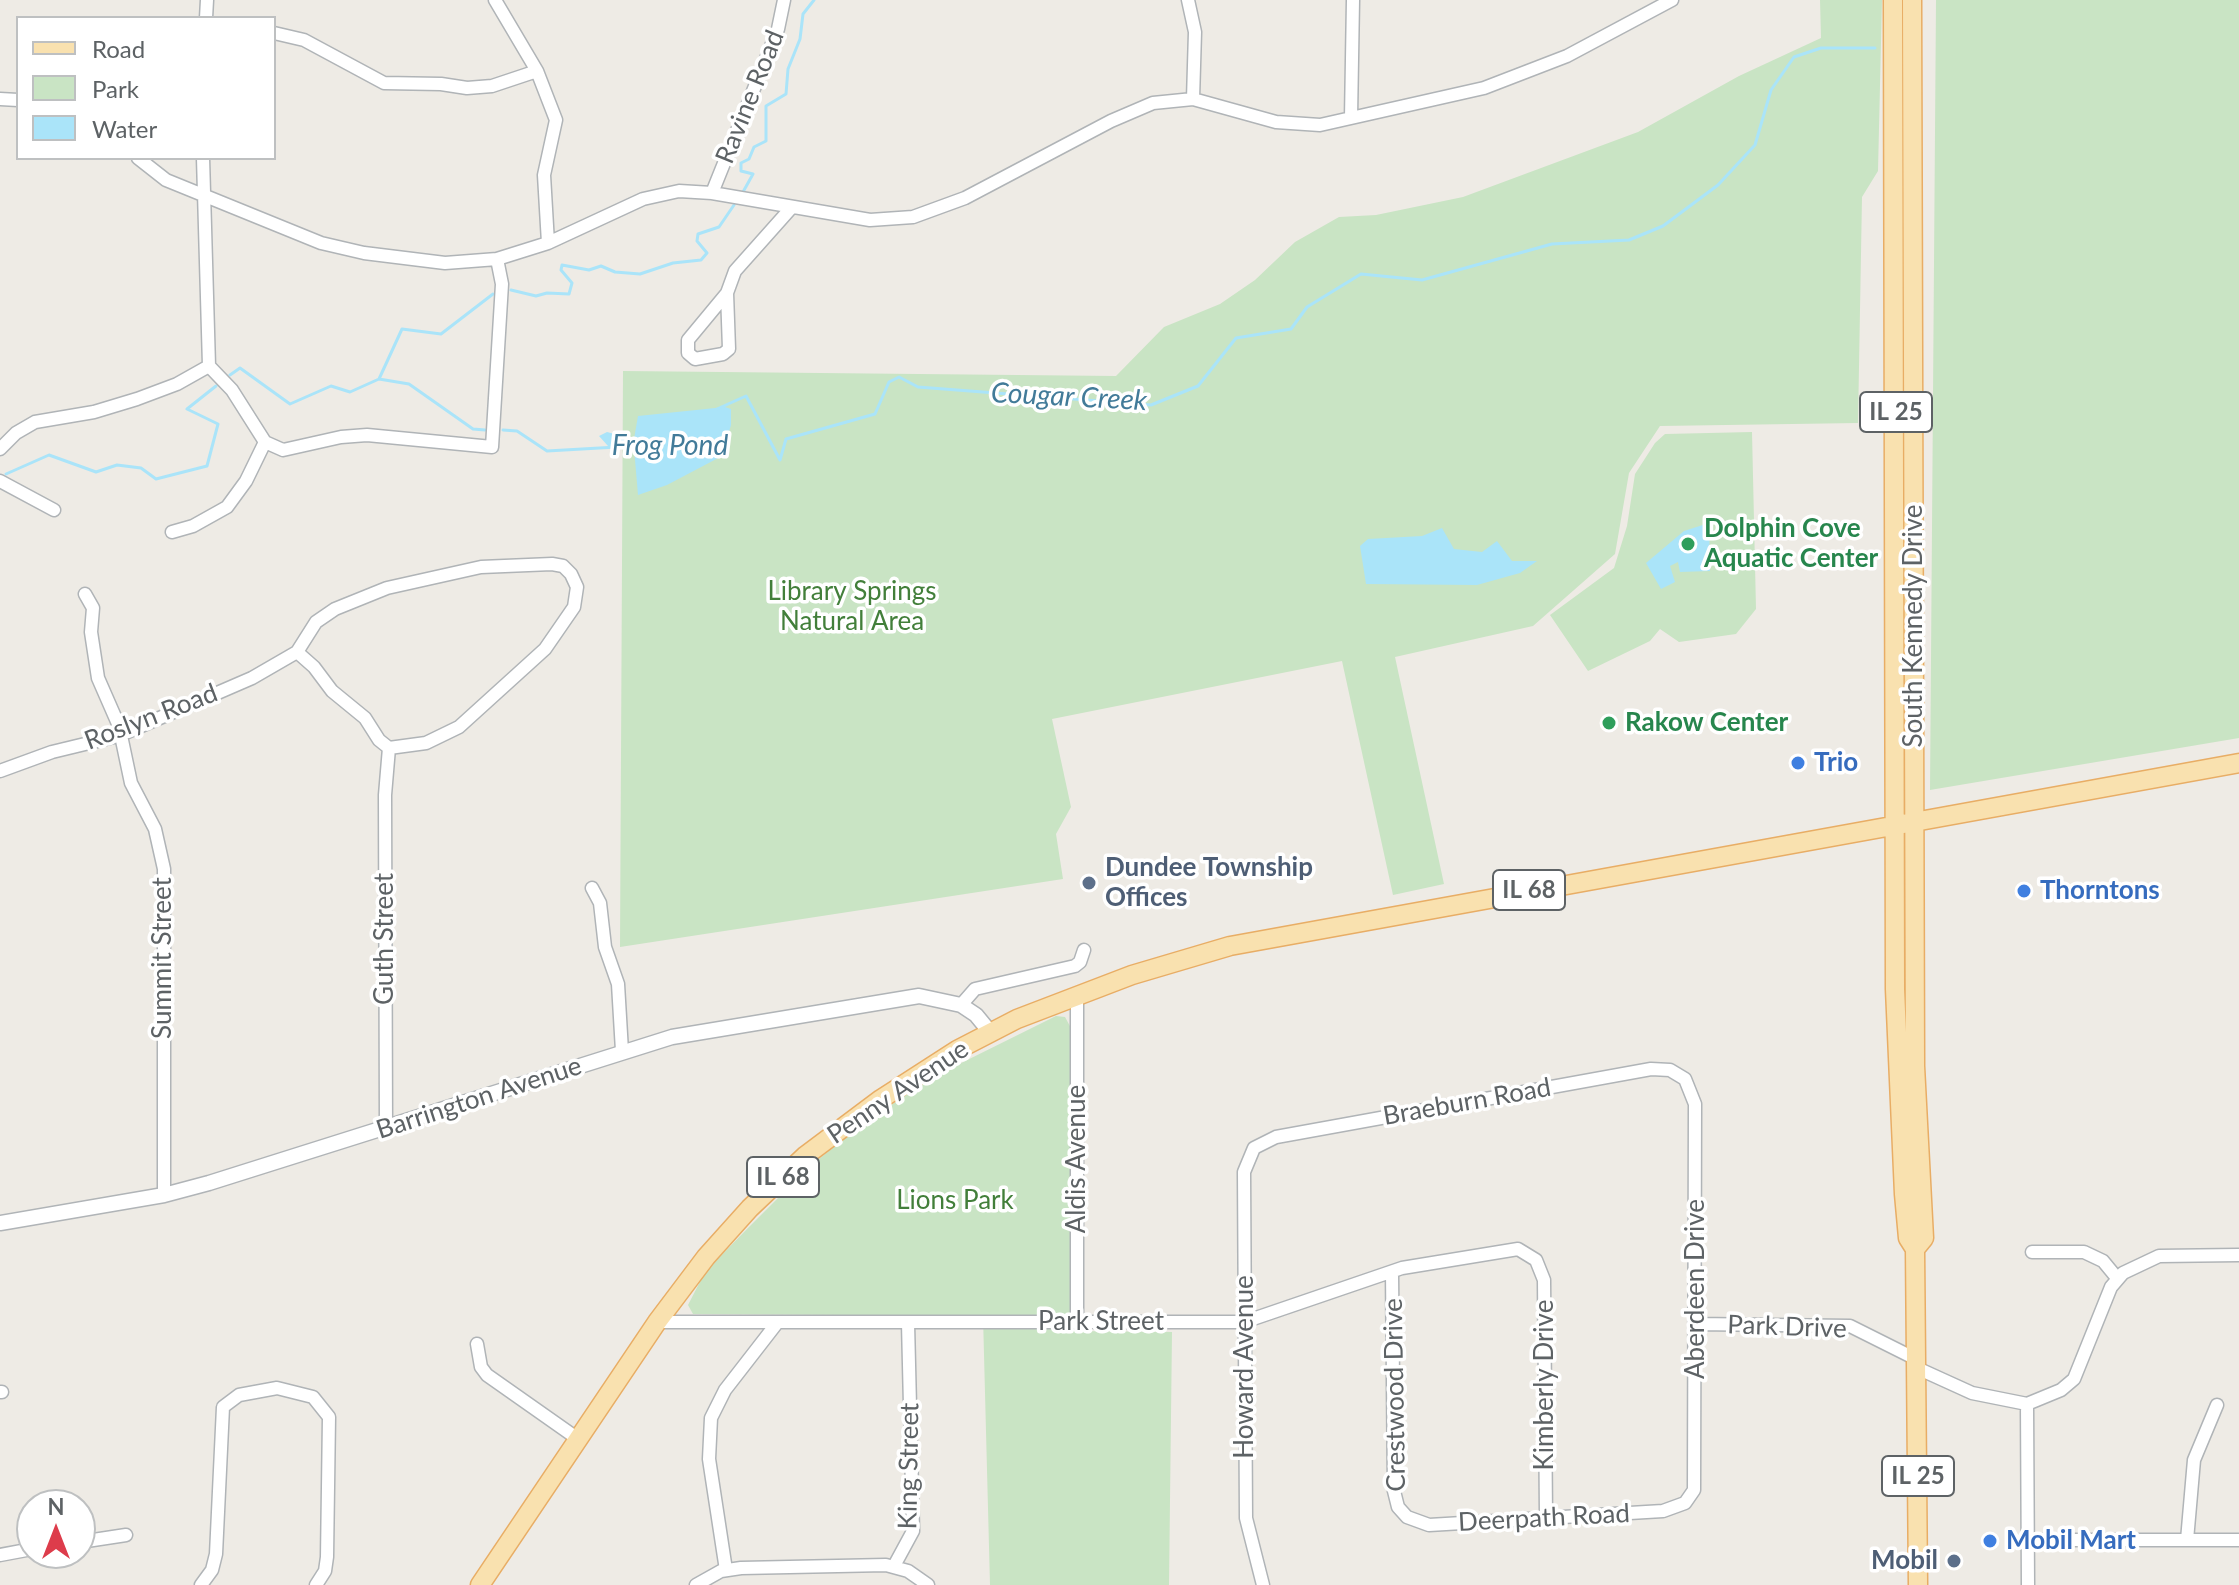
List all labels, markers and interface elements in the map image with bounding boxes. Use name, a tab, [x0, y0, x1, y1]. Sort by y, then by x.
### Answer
legend	[16, 16, 276, 160]
street label: Ravine Road	[709, 26, 791, 168]
text: Road	[92, 34, 145, 63]
text: Park	[92, 74, 139, 103]
text: Water	[92, 114, 157, 143]
water label: Cougar Creek	[990, 376, 1148, 418]
road number: IL 25	[1860, 392, 1932, 432]
water label: Frog Pond	[612, 429, 728, 463]
street label: South Kennedy Drive	[1898, 504, 1930, 748]
place label: Dolphin Cove Aquatic Center	[1704, 513, 1878, 574]
marker: Dolphin Cove Aquatic Center	[1679, 535, 1697, 553]
park label: Library Springs Natural Area	[767, 576, 937, 638]
street label: Roslyn Road	[80, 677, 222, 757]
place label: Rakow Center	[1625, 707, 1788, 739]
marker: Rakow Center	[1600, 714, 1618, 732]
place label: Trio	[1814, 747, 1858, 779]
marker: Trio	[1789, 754, 1807, 772]
place label: Dundee Township Offices	[1105, 852, 1313, 914]
road number: IL 68	[1493, 870, 1565, 910]
street label: Guth Street	[369, 873, 401, 1005]
marker: Dundee Township Offices	[1080, 874, 1098, 892]
place label: Thorntons	[2040, 875, 2160, 907]
street label: Summit Street	[147, 877, 179, 1039]
marker: Thorntons	[2015, 882, 2033, 900]
street label: Penny Avenue	[822, 1033, 974, 1151]
street label: Barrington Avenue	[372, 1050, 586, 1146]
street label: Braeburn Road	[1381, 1072, 1553, 1132]
street label: Aldis Avenue	[1061, 1085, 1093, 1233]
road number: IL 68	[747, 1157, 819, 1197]
park label: Lions Park	[896, 1185, 1014, 1217]
street label: Aberdeen Drive	[1680, 1199, 1712, 1379]
street label: Howard Avenue	[1229, 1275, 1261, 1459]
street label: Crestwood Drive	[1378, 1298, 1412, 1492]
street label: Kimberly Drive	[1529, 1300, 1561, 1470]
street label: Park Street	[1038, 1306, 1164, 1338]
street label: Park Drive	[1727, 1309, 1847, 1345]
street label: King Street	[892, 1402, 926, 1530]
road number: IL 25	[1882, 1456, 1954, 1496]
north arrow	[16, 1489, 96, 1569]
text: N	[48, 1493, 64, 1520]
street label: Deerpath Road	[1457, 1498, 1631, 1538]
place label: Mobil Mart	[2006, 1525, 2136, 1557]
marker: Mobil Mart	[1981, 1532, 1999, 1550]
place label: Mobil	[1871, 1545, 1938, 1577]
marker: Mobil	[1945, 1552, 1963, 1570]

